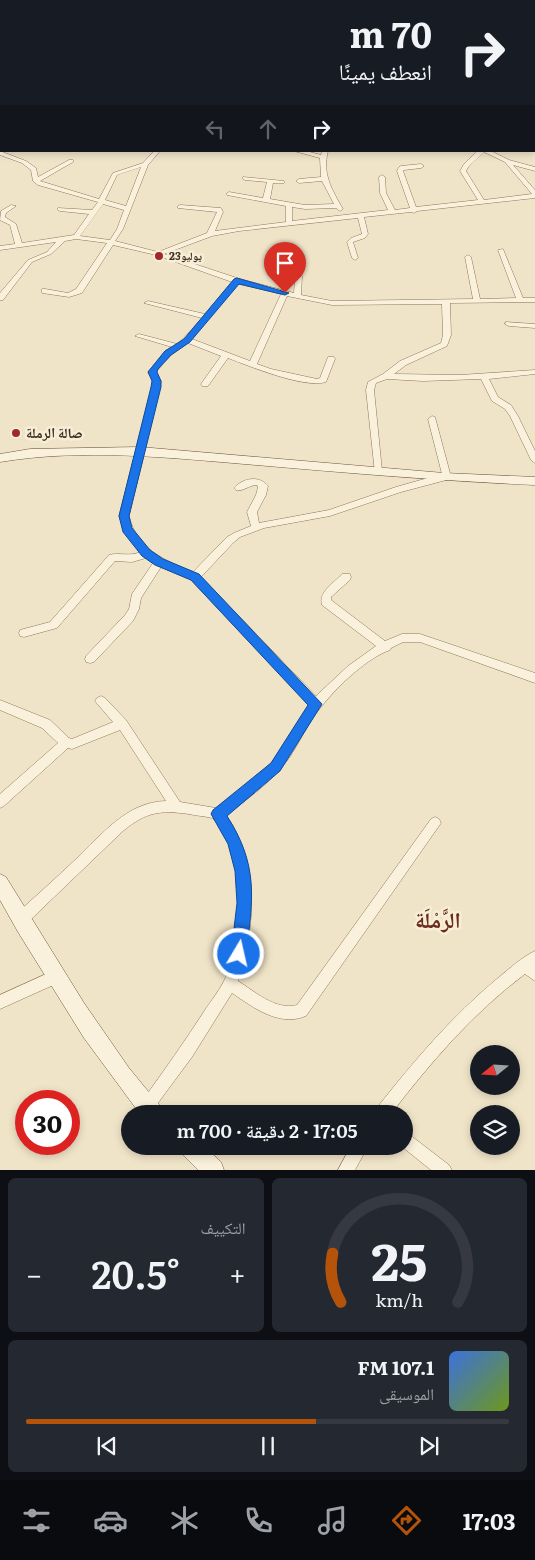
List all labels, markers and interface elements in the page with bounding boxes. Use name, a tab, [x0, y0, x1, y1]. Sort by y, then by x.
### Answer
text: 70 m	[350, 7, 432, 59]
icon: right	[450, 20, 515, 85]
text: انعطف يمينًا	[339, 54, 432, 87]
icon: left	[201, 115, 229, 143]
icon: ahead	[254, 115, 282, 143]
icon: right	[307, 115, 335, 143]
pin	[264, 242, 306, 293]
place label: 23يوليو	[169, 247, 202, 263]
icon: arrive	[271, 249, 299, 277]
marker: 23يوليو	[153, 250, 165, 262]
place label: صالة الرملة	[26, 422, 83, 442]
marker: صالة الرملة	[10, 427, 22, 439]
district label: الرَّمْلَة	[415, 902, 461, 935]
position arrow	[212, 927, 264, 979]
north arrow	[470, 1045, 520, 1095]
map controls	[470, 1045, 520, 1155]
speed limit sign: 30	[15, 1090, 80, 1155]
button: layers	[470, 1105, 520, 1155]
text: 17:05 · 2 دقيقة · 700 m	[176, 1116, 358, 1144]
text: التكييف	[201, 1215, 246, 1239]
text: 25	[371, 1220, 427, 1297]
text: 20.5°	[92, 1244, 180, 1301]
text: −	[26, 1252, 42, 1294]
text: +	[229, 1252, 246, 1294]
text: km/h	[375, 1286, 423, 1313]
text: 107.1 FM	[357, 1353, 434, 1381]
text: الموسيقى	[379, 1381, 434, 1405]
icon: previous	[93, 1432, 121, 1460]
icon: pause	[254, 1432, 282, 1460]
icon: next	[415, 1432, 443, 1460]
icon: filters	[19, 1503, 54, 1538]
icon: car	[93, 1503, 128, 1538]
icon: climate	[167, 1503, 202, 1538]
icon: phone	[241, 1503, 276, 1538]
icon: music	[315, 1503, 350, 1538]
icon: directions	[389, 1503, 424, 1538]
text: 17:03	[463, 1504, 516, 1537]

